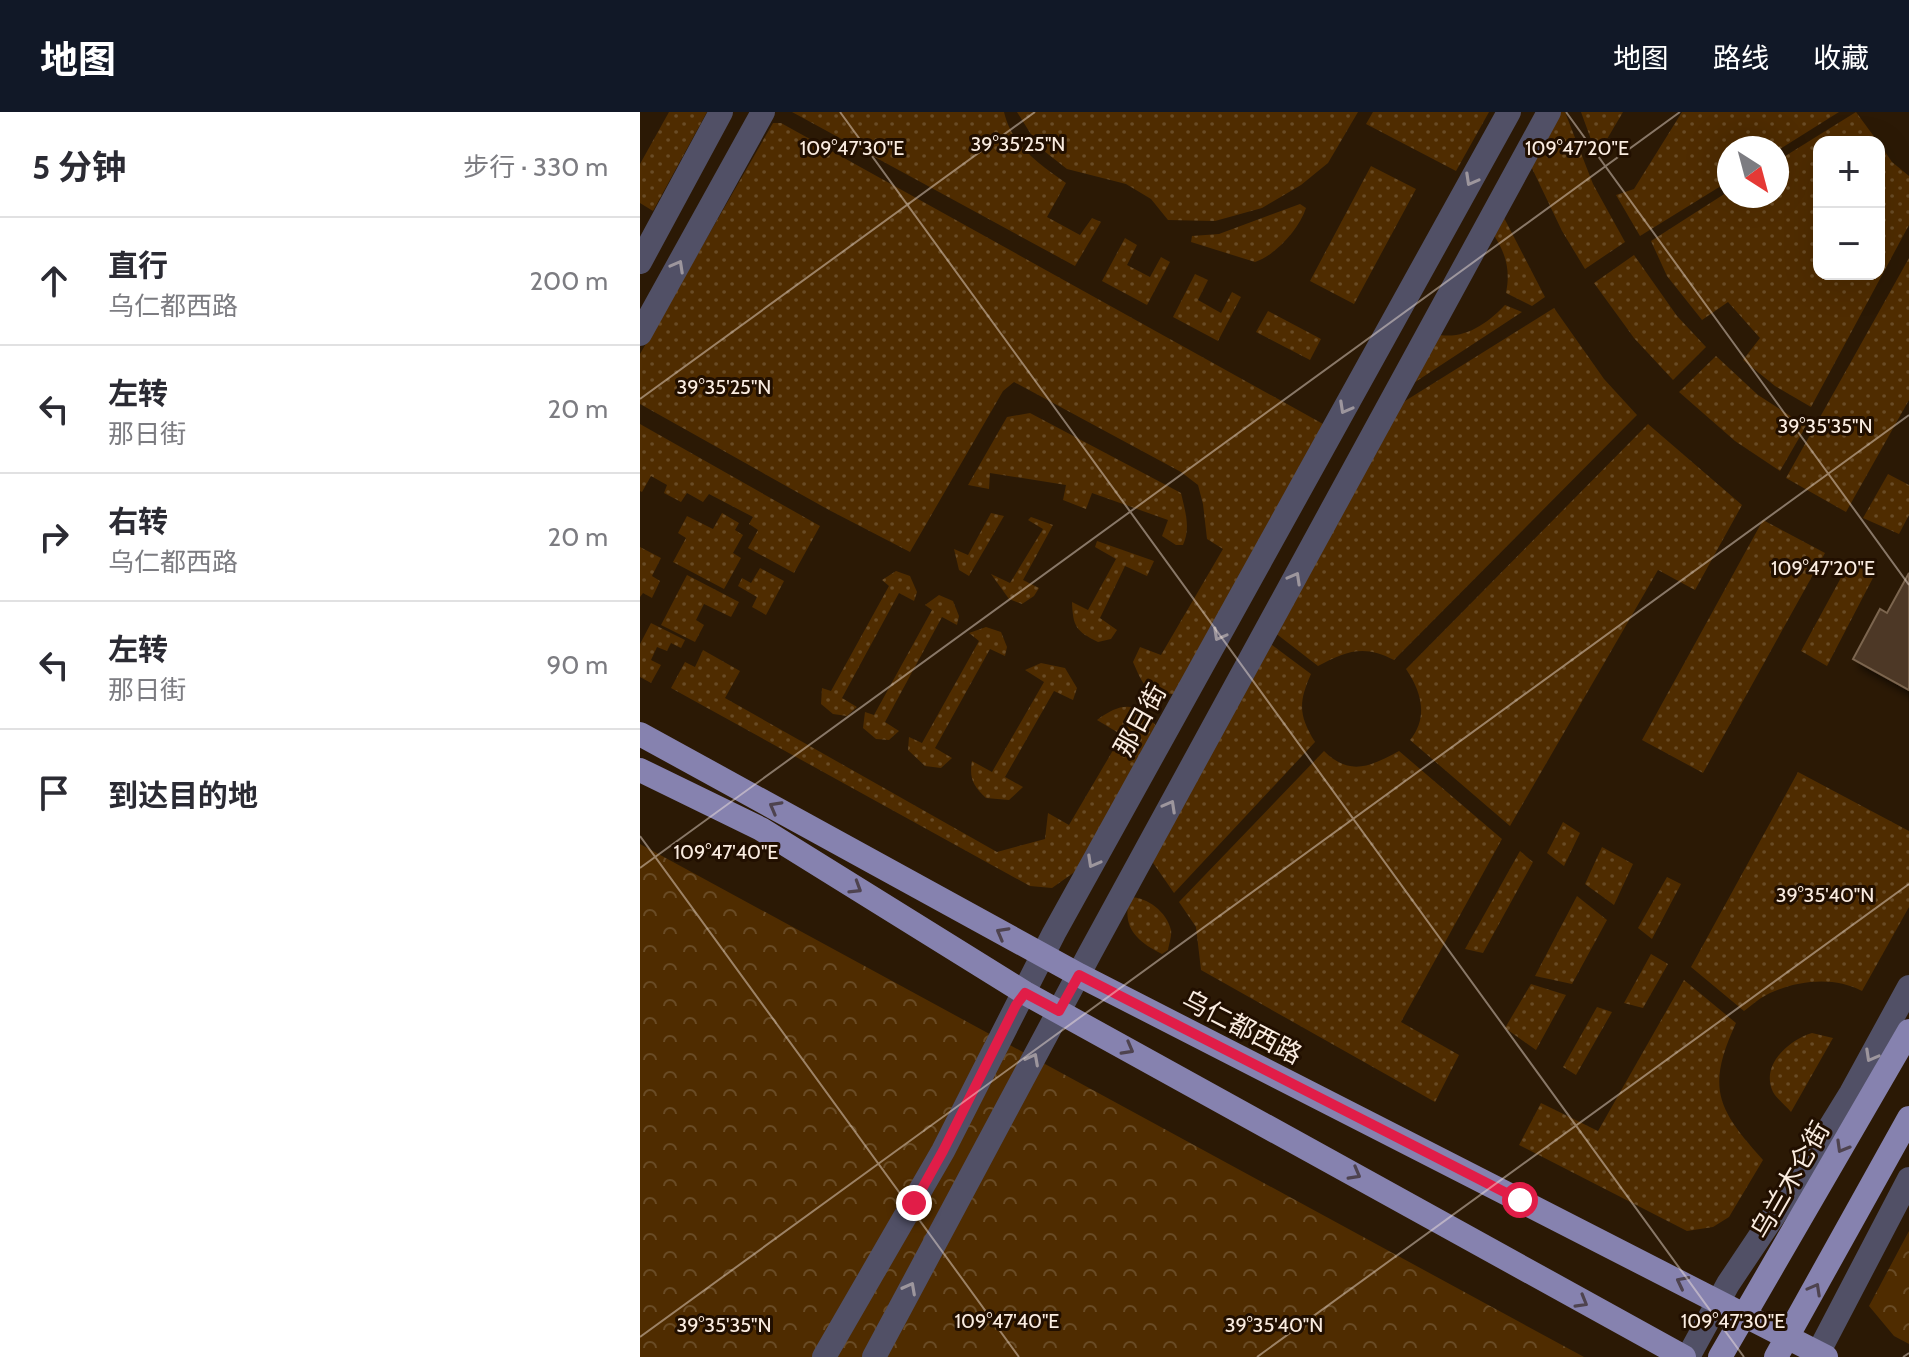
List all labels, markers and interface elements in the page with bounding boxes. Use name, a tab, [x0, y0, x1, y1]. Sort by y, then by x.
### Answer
text: 地图	[40, 36, 116, 83]
text: 地图	[1613, 41, 1669, 75]
text: 路线	[1713, 41, 1769, 75]
text: 收藏	[1813, 41, 1869, 75]
text: 39°35'25"N	[971, 132, 1065, 156]
text: 109°47'30"E	[800, 136, 904, 160]
text: 109°47'20"E	[1525, 136, 1629, 160]
north arrow	[1717, 136, 1789, 208]
map controls	[1813, 136, 1885, 280]
button: +	[1813, 136, 1885, 208]
text: 5 分钟	[32, 146, 126, 188]
text: 步行 · 330 m	[463, 151, 608, 183]
one-way arrow	[1466, 172, 1481, 186]
button: −	[1813, 208, 1885, 280]
text: 直行	[108, 247, 168, 284]
icon: ahead	[32, 259, 76, 303]
one-way arrow	[668, 260, 684, 275]
text: 200 m	[529, 265, 608, 297]
text: 乌仁都西路	[108, 290, 238, 322]
text: 左转	[108, 375, 168, 412]
text: 39°35'25"N	[677, 375, 771, 399]
icon: left	[32, 387, 76, 431]
text: 20 m	[548, 393, 608, 425]
one-way arrow	[1340, 399, 1355, 414]
text: 39°35'35"N	[1777, 414, 1873, 438]
text: 那日街	[108, 418, 186, 450]
text: 右转	[108, 503, 168, 540]
icon: right	[32, 515, 76, 559]
text: 20 m	[548, 521, 608, 553]
text: 乌仁都西路	[108, 546, 238, 578]
text: 109°47'20"E	[1771, 556, 1875, 580]
one-way arrow	[1285, 572, 1301, 586]
one-way arrow	[1213, 626, 1229, 641]
text: 左转	[108, 631, 168, 668]
icon: left	[32, 643, 76, 687]
text: 90 m	[546, 649, 608, 681]
text: 那日街	[108, 674, 186, 706]
street label: 那日街	[1107, 678, 1173, 762]
icon: arrive	[32, 771, 76, 815]
text: 到达目的地	[108, 777, 258, 814]
one-way arrow	[1160, 800, 1176, 814]
one-way arrow	[769, 801, 784, 817]
text: 109°47'40"E	[674, 840, 778, 864]
one-way arrow	[1087, 853, 1103, 868]
one-way arrow	[847, 878, 862, 894]
text: 39°35'40"N	[1776, 883, 1874, 907]
one-way arrow	[997, 927, 1011, 943]
street label: 乌仁都西路	[1177, 983, 1307, 1071]
one-way arrow	[1119, 1039, 1133, 1055]
one-way arrow	[1866, 1048, 1881, 1062]
one-way arrow	[1024, 1053, 1039, 1068]
street label: 乌兰木仑街	[1744, 1116, 1836, 1244]
one-way arrow	[1836, 1138, 1852, 1153]
one-way arrow	[1347, 1165, 1361, 1180]
route start	[1502, 1182, 1538, 1218]
route end	[896, 1185, 932, 1221]
one-way arrow	[1675, 1277, 1690, 1292]
one-way arrow	[901, 1282, 916, 1297]
one-way arrow	[1805, 1283, 1820, 1297]
one-way arrow	[1573, 1292, 1588, 1308]
text: 109°47'40"E	[955, 1309, 1059, 1333]
text: 109°47'30"E	[1681, 1309, 1785, 1333]
text: 39°35'35"N	[676, 1313, 772, 1337]
text: 39°35'40"N	[1225, 1313, 1323, 1337]

